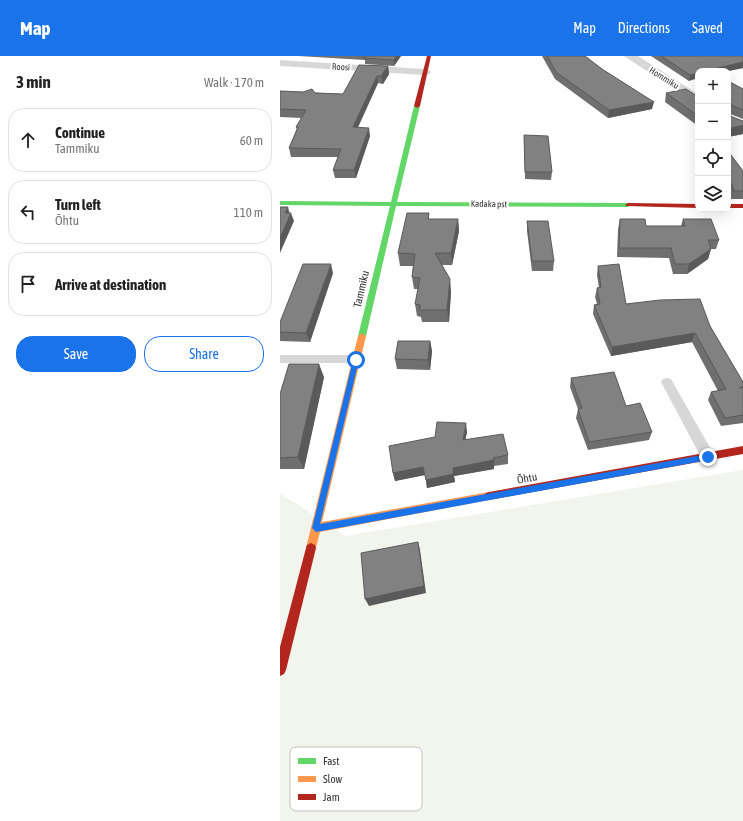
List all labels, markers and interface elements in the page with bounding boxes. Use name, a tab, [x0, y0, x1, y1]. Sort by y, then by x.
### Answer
text: Map	[20, 17, 51, 39]
text: Map	[573, 20, 596, 36]
text: Directions	[618, 20, 670, 36]
text: Saved	[692, 20, 723, 36]
street label: Roosi	[332, 62, 350, 72]
street label: Hommiku	[647, 65, 681, 91]
map controls	[695, 68, 731, 212]
button: +	[695, 68, 731, 104]
text: 3 min	[16, 72, 51, 92]
text: Walk · 170 m	[204, 75, 264, 90]
button: −	[695, 104, 731, 140]
text: Continue	[55, 124, 105, 141]
icon: ahead	[17, 129, 39, 151]
text: 60 m	[240, 133, 263, 148]
button: locate	[695, 140, 731, 176]
text: Tammiku	[55, 141, 100, 156]
button: layers	[695, 176, 731, 212]
text: Turn left	[55, 196, 101, 213]
street label: Kadaka pst	[471, 199, 508, 209]
icon: left	[17, 201, 39, 223]
text: 110 m	[234, 205, 263, 220]
text: Õhtu	[55, 213, 79, 228]
street label: Tammiku	[351, 269, 371, 309]
icon: arrive	[17, 273, 39, 295]
text: Arrive at destination	[55, 276, 166, 293]
button: Save	[16, 336, 136, 372]
button: Share	[144, 336, 264, 372]
route start	[347, 351, 365, 369]
route end	[699, 448, 717, 466]
street label: Õhtu	[516, 470, 538, 486]
legend	[290, 747, 422, 811]
text: Fast	[323, 755, 339, 767]
text: Slow	[323, 773, 342, 785]
text: Jam	[323, 791, 340, 803]

